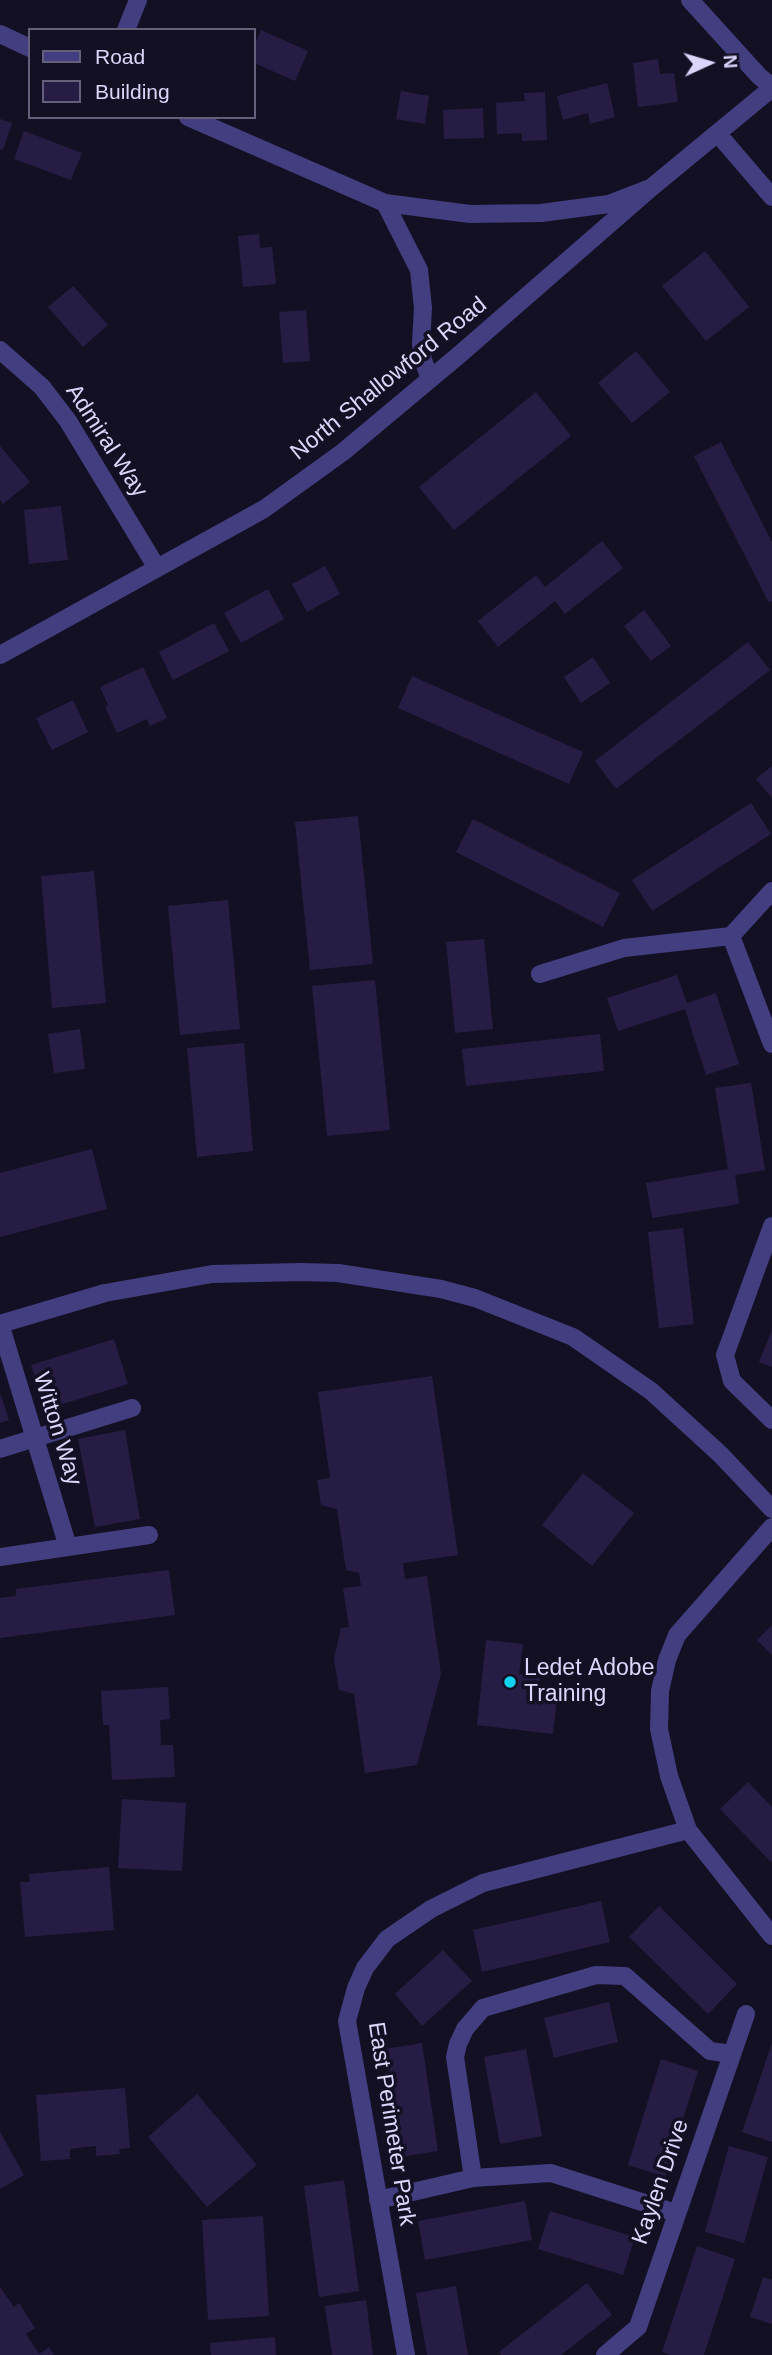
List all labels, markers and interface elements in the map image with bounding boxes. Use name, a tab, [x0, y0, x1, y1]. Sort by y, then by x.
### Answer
legend	[28, 28, 256, 119]
north arrow	[674, 28, 744, 98]
text: Road	[95, 45, 145, 68]
text: N	[719, 54, 741, 69]
text: Building	[95, 80, 170, 103]
street label: North Shallowford Road	[285, 291, 493, 467]
street label: Admiral Way	[59, 379, 153, 503]
street label: Witton Way	[27, 1369, 87, 1489]
place label: Ledet Adobe Training	[524, 1655, 654, 1709]
marker: Ledet Adobe Training	[502, 1674, 518, 1690]
street label: East Perimeter Park	[361, 2020, 421, 2228]
street label: Kaylen Drive	[627, 2116, 695, 2248]

